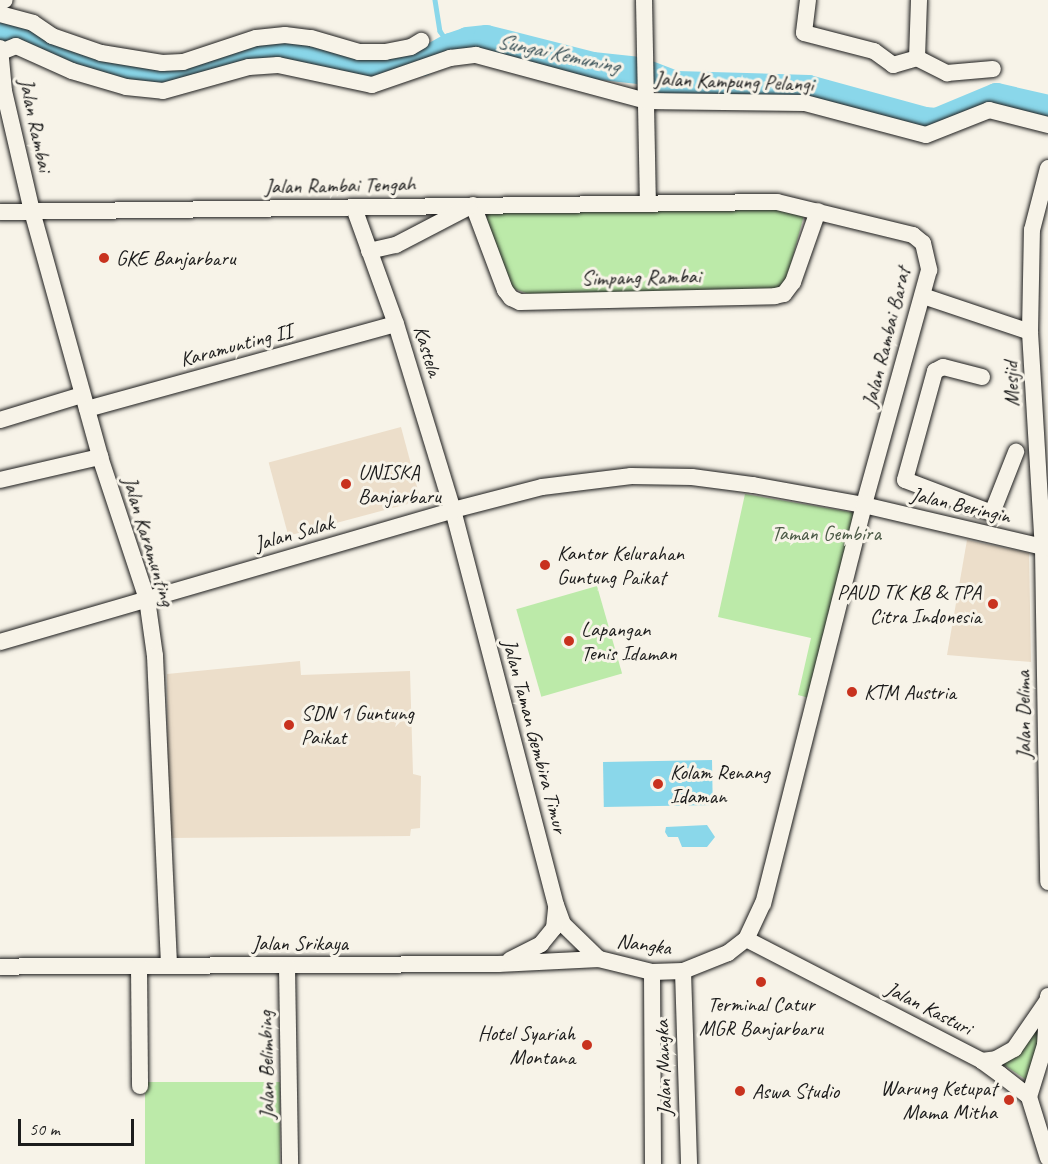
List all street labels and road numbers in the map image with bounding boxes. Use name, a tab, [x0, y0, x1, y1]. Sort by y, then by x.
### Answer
street label: Jalan Kampung Pelangi	[654, 66, 814, 96]
street label: Jalan Rambai	[14, 76, 58, 174]
street label: Jalan Rambai Tengah	[265, 171, 415, 199]
street label: Simpang Rambai	[582, 263, 700, 291]
street label: Jalan Rambai Barat	[856, 264, 916, 410]
street label: Karamunting II	[177, 318, 295, 372]
street label: Kastela	[408, 323, 448, 379]
street label: Mesjid	[997, 361, 1025, 407]
street label: Jalan Karamunting	[117, 473, 181, 609]
street label: Jalan Beringin	[909, 481, 1013, 529]
street label: Jalan Salak	[252, 510, 336, 556]
street label: Jalan Taman Gembira Timur	[497, 637, 573, 835]
street label: Jalan Delima	[1010, 670, 1036, 760]
street label: Nangka	[615, 928, 673, 960]
street label: Jalan Srikaya	[252, 930, 348, 956]
street label: Jalan Kasturi	[881, 975, 977, 1041]
street label: Jalan Belimbing	[252, 1010, 280, 1120]
street label: Jalan Nangka	[649, 1019, 677, 1117]

